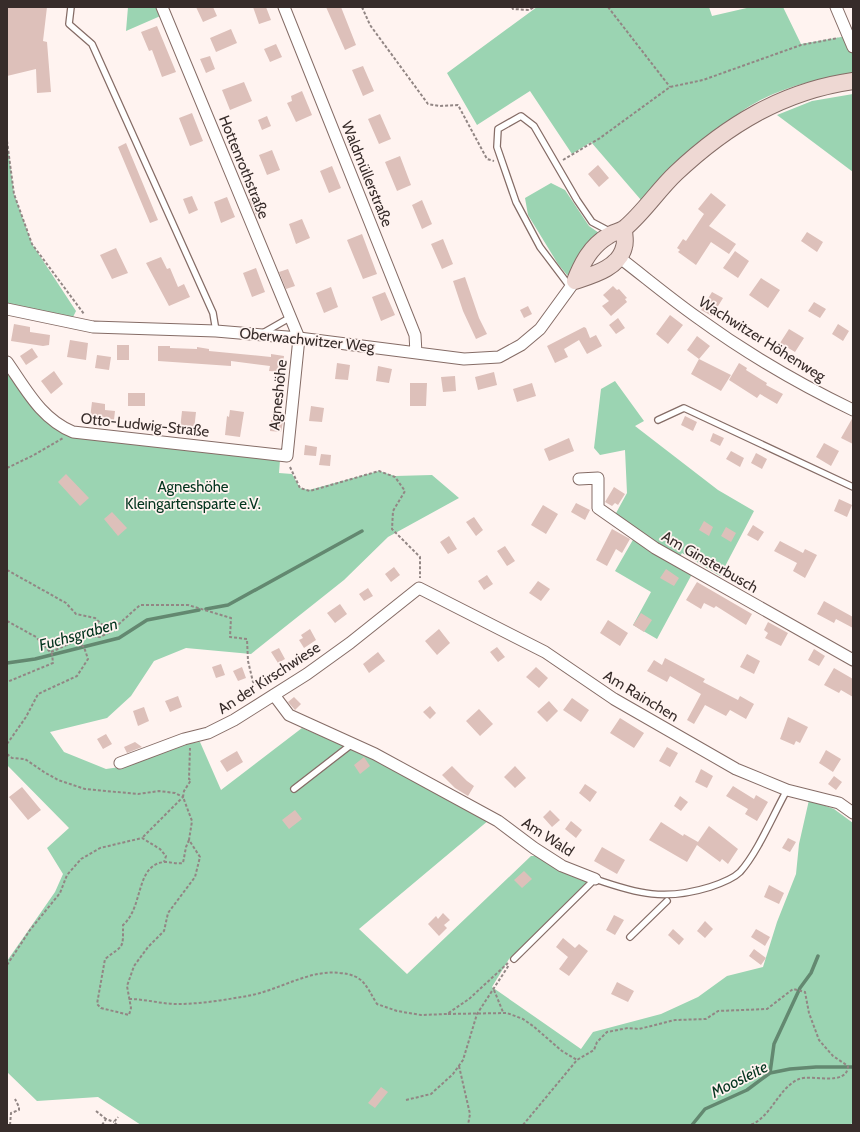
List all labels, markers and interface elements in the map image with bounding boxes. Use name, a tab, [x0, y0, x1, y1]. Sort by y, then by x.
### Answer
street label: Hottenrothstraße	[215, 113, 273, 222]
street label: Waldmüllerstraße	[338, 119, 397, 230]
street label: Wachwitzer Höhenweg	[695, 293, 829, 386]
street label: Oberwachwitzer Weg	[239, 324, 376, 356]
street label: Agneshöhe	[265, 358, 291, 431]
street label: Otto-Ludwig-Straße	[80, 409, 210, 441]
park label: Agneshöhe Kleingartensparte e.V.	[125, 478, 261, 513]
street label: Am Ginsterbusch	[659, 527, 761, 597]
water label: Fuchsgraben	[37, 614, 120, 655]
street label: An der Kirschwiese	[214, 638, 324, 718]
street label: Am Rainchen	[600, 667, 682, 725]
street label: Am Wald	[519, 814, 577, 860]
water label: Moosleite	[707, 1057, 771, 1102]

